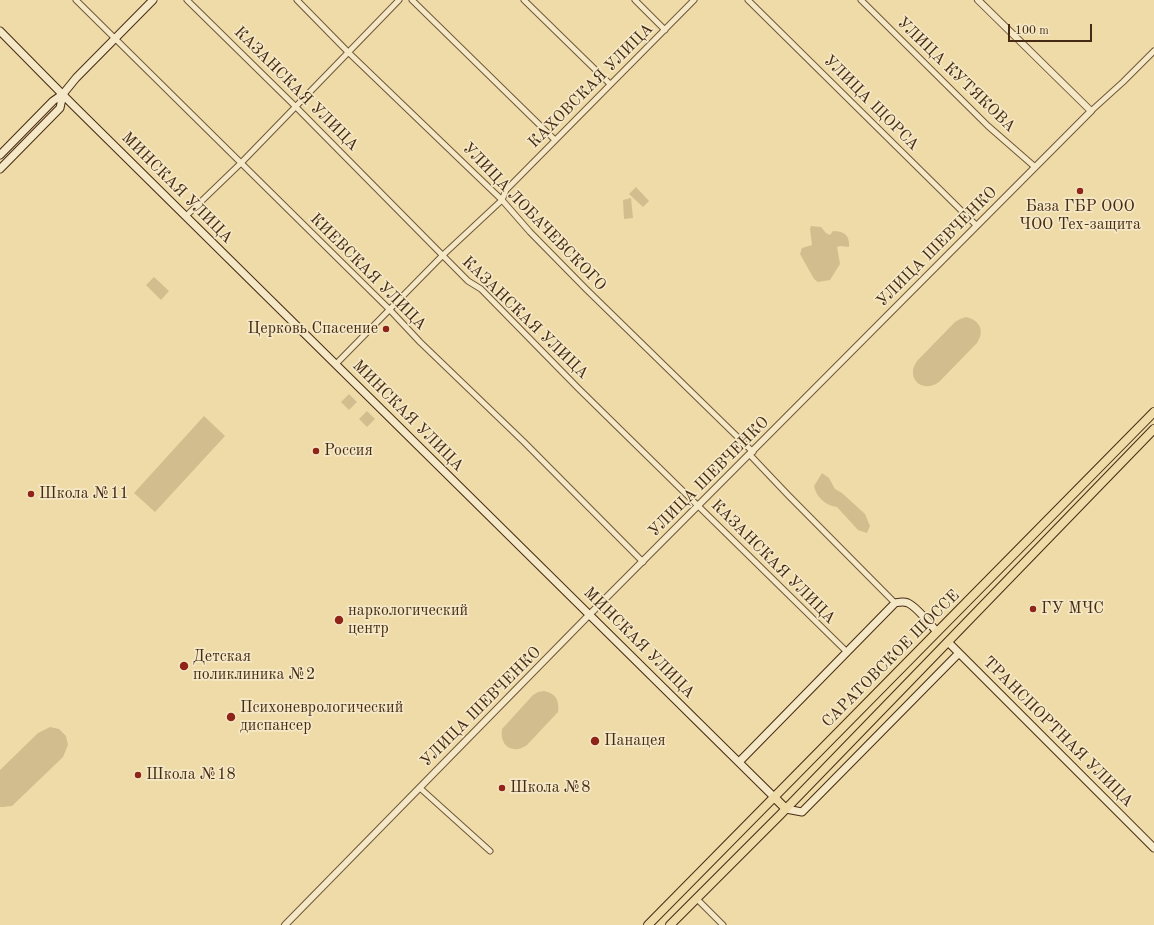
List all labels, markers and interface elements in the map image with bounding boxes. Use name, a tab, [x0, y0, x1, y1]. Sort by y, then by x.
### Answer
street label: УЛИЦА КУТЯКОВА	[893, 13, 1019, 137]
scale bar	[1010, 16, 1094, 42]
street label: КАХОВСКАЯ УЛИЦА	[525, 20, 657, 152]
street label: КАЗАНСКАЯ УЛИЦА	[230, 23, 362, 155]
text: 100 m	[1015, 25, 1049, 37]
street label: УЛИЦА ЩОРСА	[819, 51, 923, 155]
street label: МИНСКАЯ УЛИЦА	[117, 128, 237, 248]
street label: УЛИЦА ЛОБАЧЕВСКОГО	[458, 139, 610, 295]
street label: УЛИЦА ШЕВЧЕНКО	[873, 183, 1001, 311]
marker: База ГБР ООО ЧОО Тех-защита	[1075, 186, 1085, 196]
place label: База ГБР ООО ЧОО Тех-защита	[1019, 197, 1141, 235]
street label: КИЕВСКАЯ УЛИЦА	[306, 210, 430, 334]
street label: КАЗАНСКАЯ УЛИЦА	[458, 253, 592, 383]
place label: Церковь Спасение	[248, 319, 378, 339]
marker: Церковь Спасение	[381, 324, 391, 334]
street label: МИНСКАЯ УЛИЦА	[348, 356, 468, 476]
street label: УЛИЦА ШЕВЧЕНКО	[645, 413, 773, 541]
place label: Россия	[324, 441, 373, 461]
marker: Россия	[311, 446, 321, 456]
place label: Школа №11	[39, 484, 129, 504]
marker: Школа №11	[26, 489, 36, 499]
street label: КАЗАНСКАЯ УЛИЦА	[707, 496, 839, 628]
street label: МИНСКАЯ УЛИЦА	[579, 583, 699, 703]
street label: САРАТОВСКОЕ ШОССЕ	[818, 586, 964, 732]
place label: ГУ МЧС	[1041, 599, 1104, 619]
place label: наркологический центр	[348, 601, 468, 639]
marker: ГУ МЧС	[1028, 604, 1038, 614]
marker: наркологический центр	[333, 614, 345, 626]
street label: УЛИЦА ШЕВЧЕНКО	[417, 643, 545, 771]
place label: Детская поликлиника №2	[193, 647, 315, 685]
street label: ТРАНСПОРТНАЯ УЛИЦА	[979, 653, 1137, 811]
marker: Детская поликлиника №2	[178, 660, 190, 672]
place label: Психоневрологический диспансер	[240, 698, 403, 736]
marker: Психоневрологический диспансер	[225, 711, 237, 723]
place label: Панацея	[604, 731, 666, 751]
marker: Панацея	[589, 735, 601, 747]
place label: Школа №18	[146, 765, 236, 785]
marker: Школа №18	[133, 770, 143, 780]
place label: Школа №8	[510, 778, 590, 798]
marker: Школа №8	[497, 783, 507, 793]

